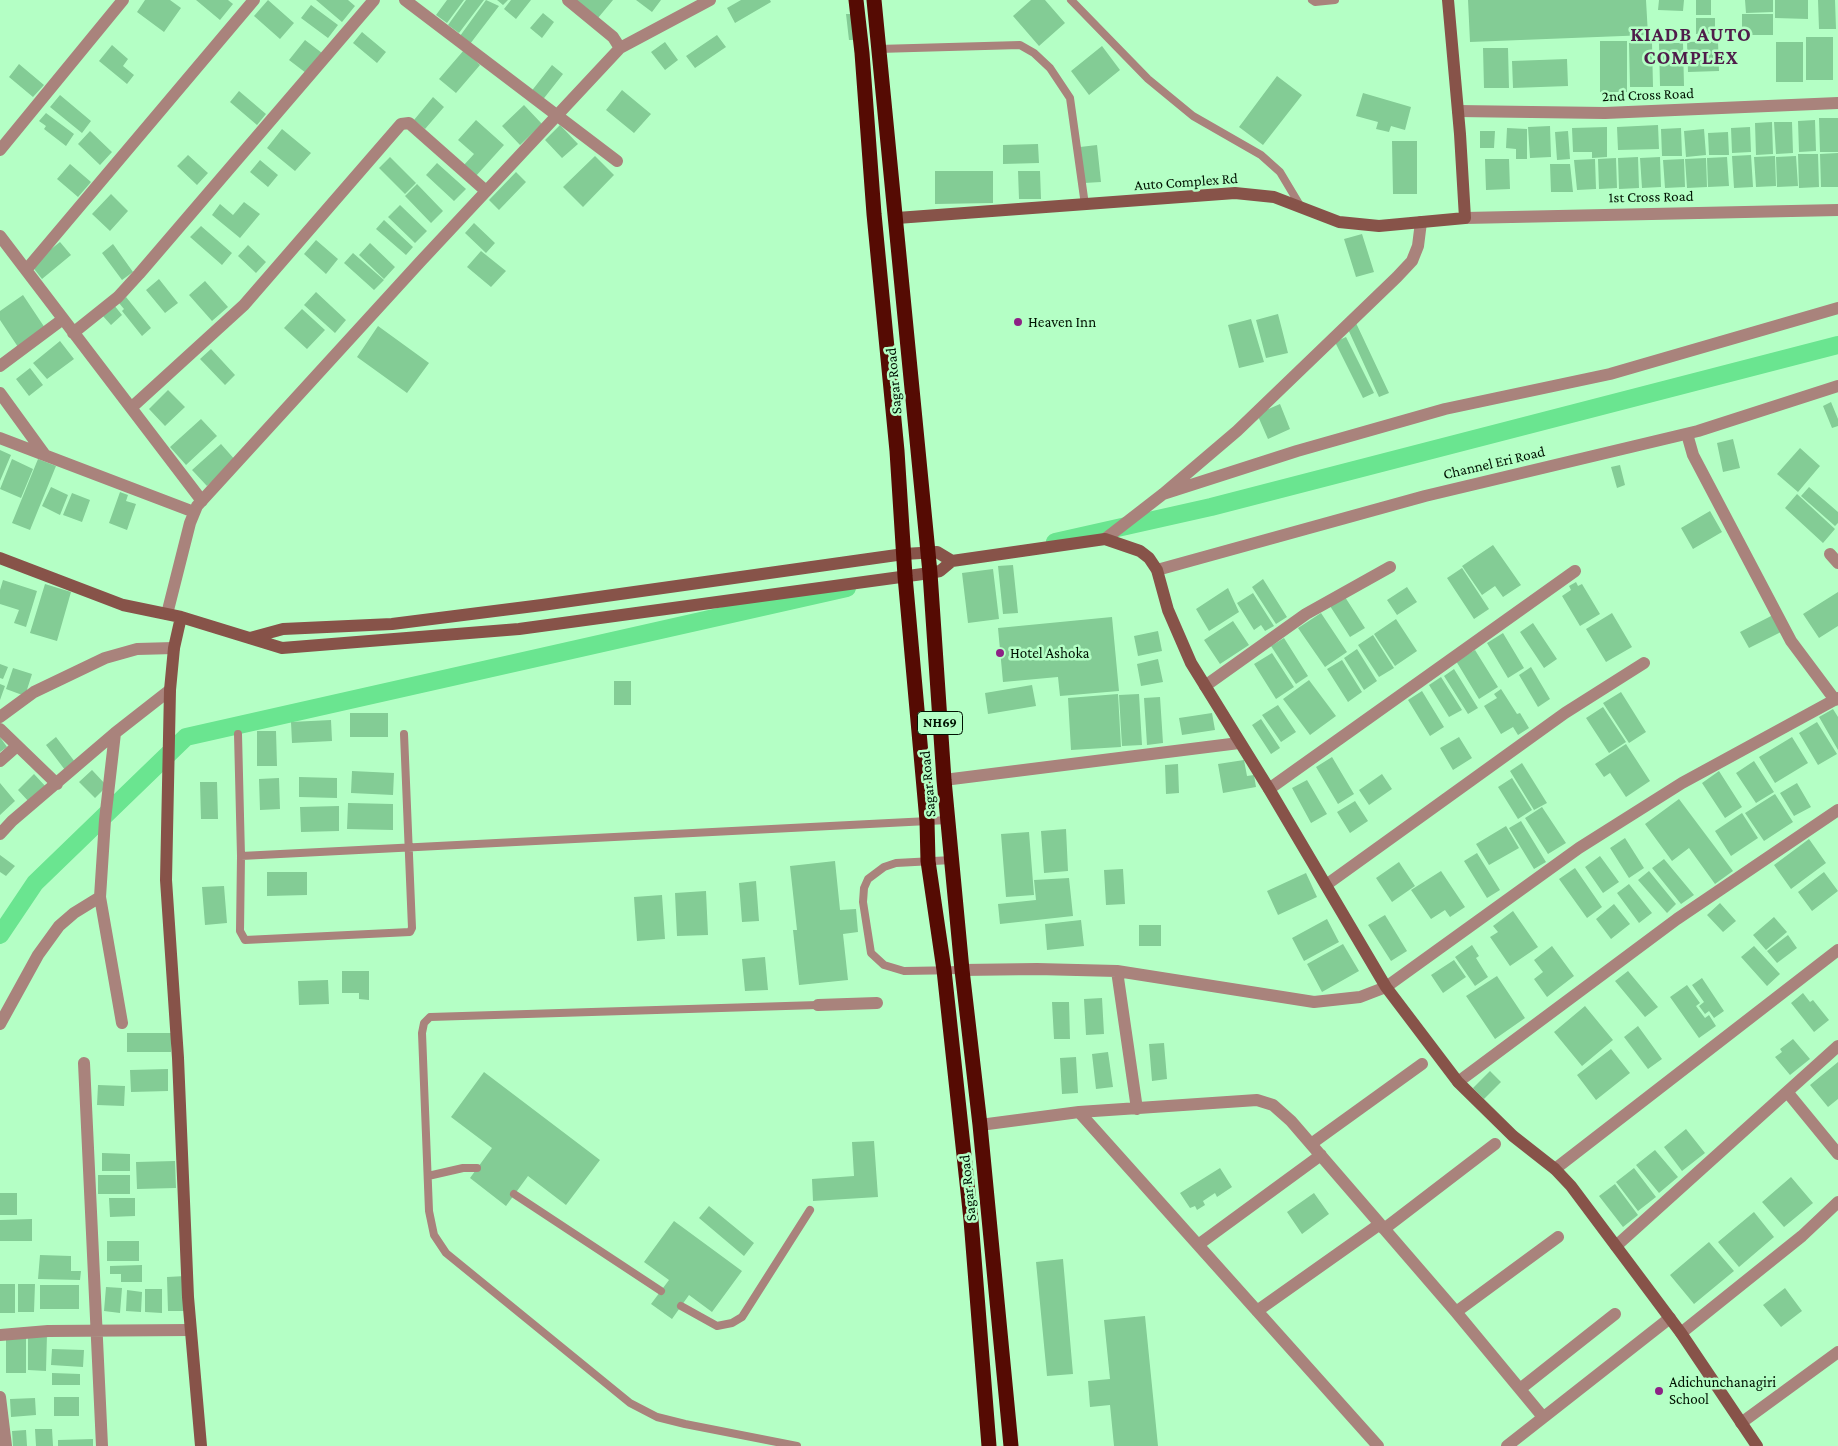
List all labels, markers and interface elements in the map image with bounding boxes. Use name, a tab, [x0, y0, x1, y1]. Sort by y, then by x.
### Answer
district label: KIADB AUTO COMPLEX	[1629, 23, 1753, 70]
street label: 2nd Cross Road	[1602, 84, 1694, 106]
street label: Auto Complex Rd	[1134, 169, 1238, 195]
street label: 1st Cross Road	[1608, 187, 1694, 207]
place label: Heaven Inn	[1028, 313, 1096, 331]
marker: Heaven Inn	[1012, 316, 1024, 328]
street label: Sagar Road	[882, 347, 906, 415]
street label: Channel Eri Road	[1441, 443, 1547, 483]
place label: Hotel Ashoka	[1010, 644, 1089, 662]
marker: Hotel Ashoka	[994, 647, 1006, 659]
road number: NH69	[918, 711, 962, 734]
street label: Sagar Road	[916, 750, 940, 818]
street label: Sagar Road	[956, 1154, 980, 1222]
place label: Adichunchanagiri School	[1669, 1373, 1776, 1408]
marker: Adichunchanagiri School	[1653, 1385, 1665, 1397]

